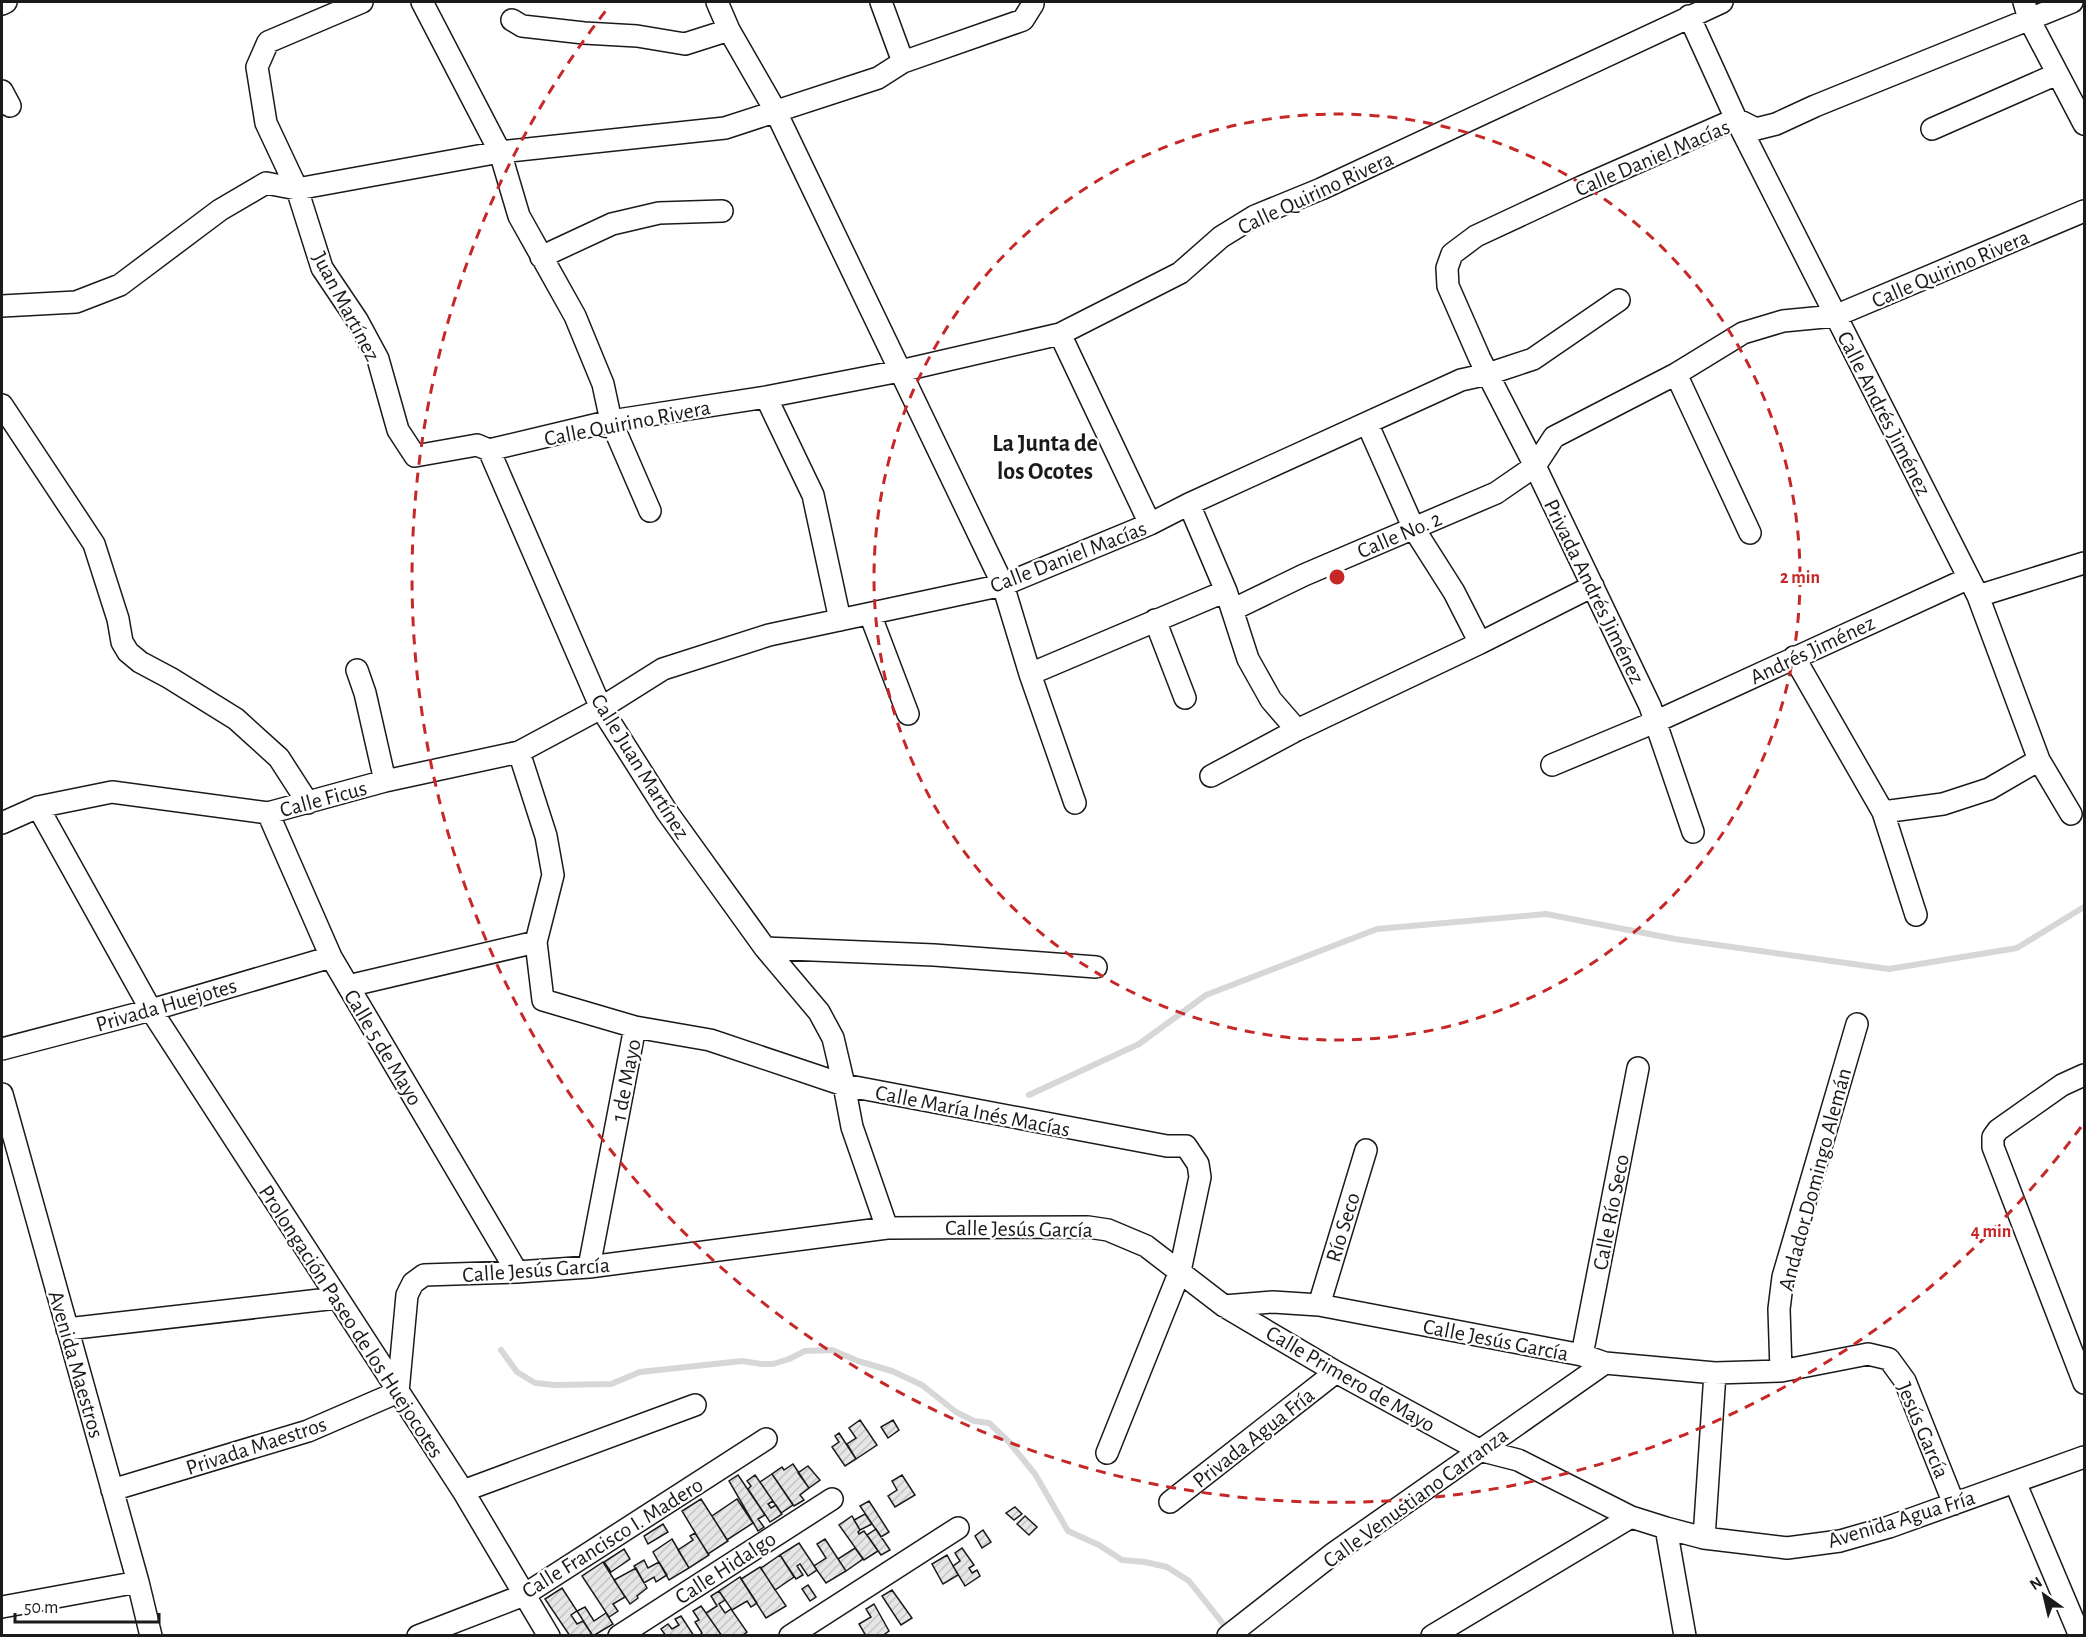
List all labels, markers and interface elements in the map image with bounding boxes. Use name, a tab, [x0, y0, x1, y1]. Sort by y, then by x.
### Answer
street label: Calle Daniel Macías	[1572, 115, 1733, 200]
street label: Calle Quirino Rivera	[1234, 147, 1397, 239]
street label: Calle Quirino Rivera	[1868, 226, 2032, 312]
street label: Juan Martínez	[308, 248, 384, 365]
street label: Calle Andrés Jiménez	[1833, 328, 1935, 499]
street label: Calle Quirino Rivera	[542, 396, 712, 450]
district label: La Junta de los Ocotes	[992, 432, 1098, 484]
street label: Privada Andrés Jiménez	[1540, 496, 1648, 687]
street label: Calle No. 2	[1354, 507, 1445, 562]
street label: Calle Daniel Macías	[987, 517, 1150, 597]
centre of rings	[1327, 567, 1347, 587]
text: 2 min	[1780, 569, 1820, 587]
street label: Andrés Jiménez	[1747, 611, 1878, 688]
street label: Calle Juan Martínez	[587, 690, 693, 843]
street label: Calle Ficus	[277, 777, 369, 821]
street label: Privada Huejotes	[93, 974, 239, 1036]
street label: Calle 5 de Mayo	[340, 986, 426, 1109]
street label: 1 de Mayo	[607, 1037, 645, 1123]
street label: Andador Domingo Alemán	[1775, 1066, 1855, 1293]
street label: Calle María Inés Macías	[874, 1081, 1072, 1141]
street label: Calle Río Seco	[1589, 1152, 1633, 1272]
street label: Prolongación Paseo de los Huejocotes	[255, 1181, 448, 1462]
street label: Río Seco	[1322, 1190, 1364, 1265]
street label: Calle Jesús García	[945, 1217, 1093, 1241]
text: 4 min	[1971, 1223, 2011, 1241]
street label: Calle Jesús García	[462, 1254, 611, 1286]
street label: Avenida Maestros	[45, 1288, 108, 1440]
street label: Calle Jesús García	[1421, 1315, 1570, 1365]
street label: Calle Primero de Mayo	[1262, 1322, 1439, 1436]
street label: Jesús García	[1893, 1379, 1953, 1481]
street label: Privada Agua Fría	[1189, 1384, 1319, 1492]
street label: Privada Maestros	[183, 1413, 329, 1479]
street label: Calle Venustiano Carranza	[1319, 1424, 1512, 1572]
street label: Calle Francisco I. Madero	[518, 1473, 707, 1602]
street label: Avenida Agua Fría	[1825, 1486, 1978, 1552]
street label: Calle Hidalgo	[671, 1527, 780, 1608]
north arrow	[2014, 1565, 2074, 1625]
text: N	[2027, 1574, 2045, 1593]
scale bar	[15, 1586, 159, 1624]
text: 50 m	[24, 1599, 58, 1617]

